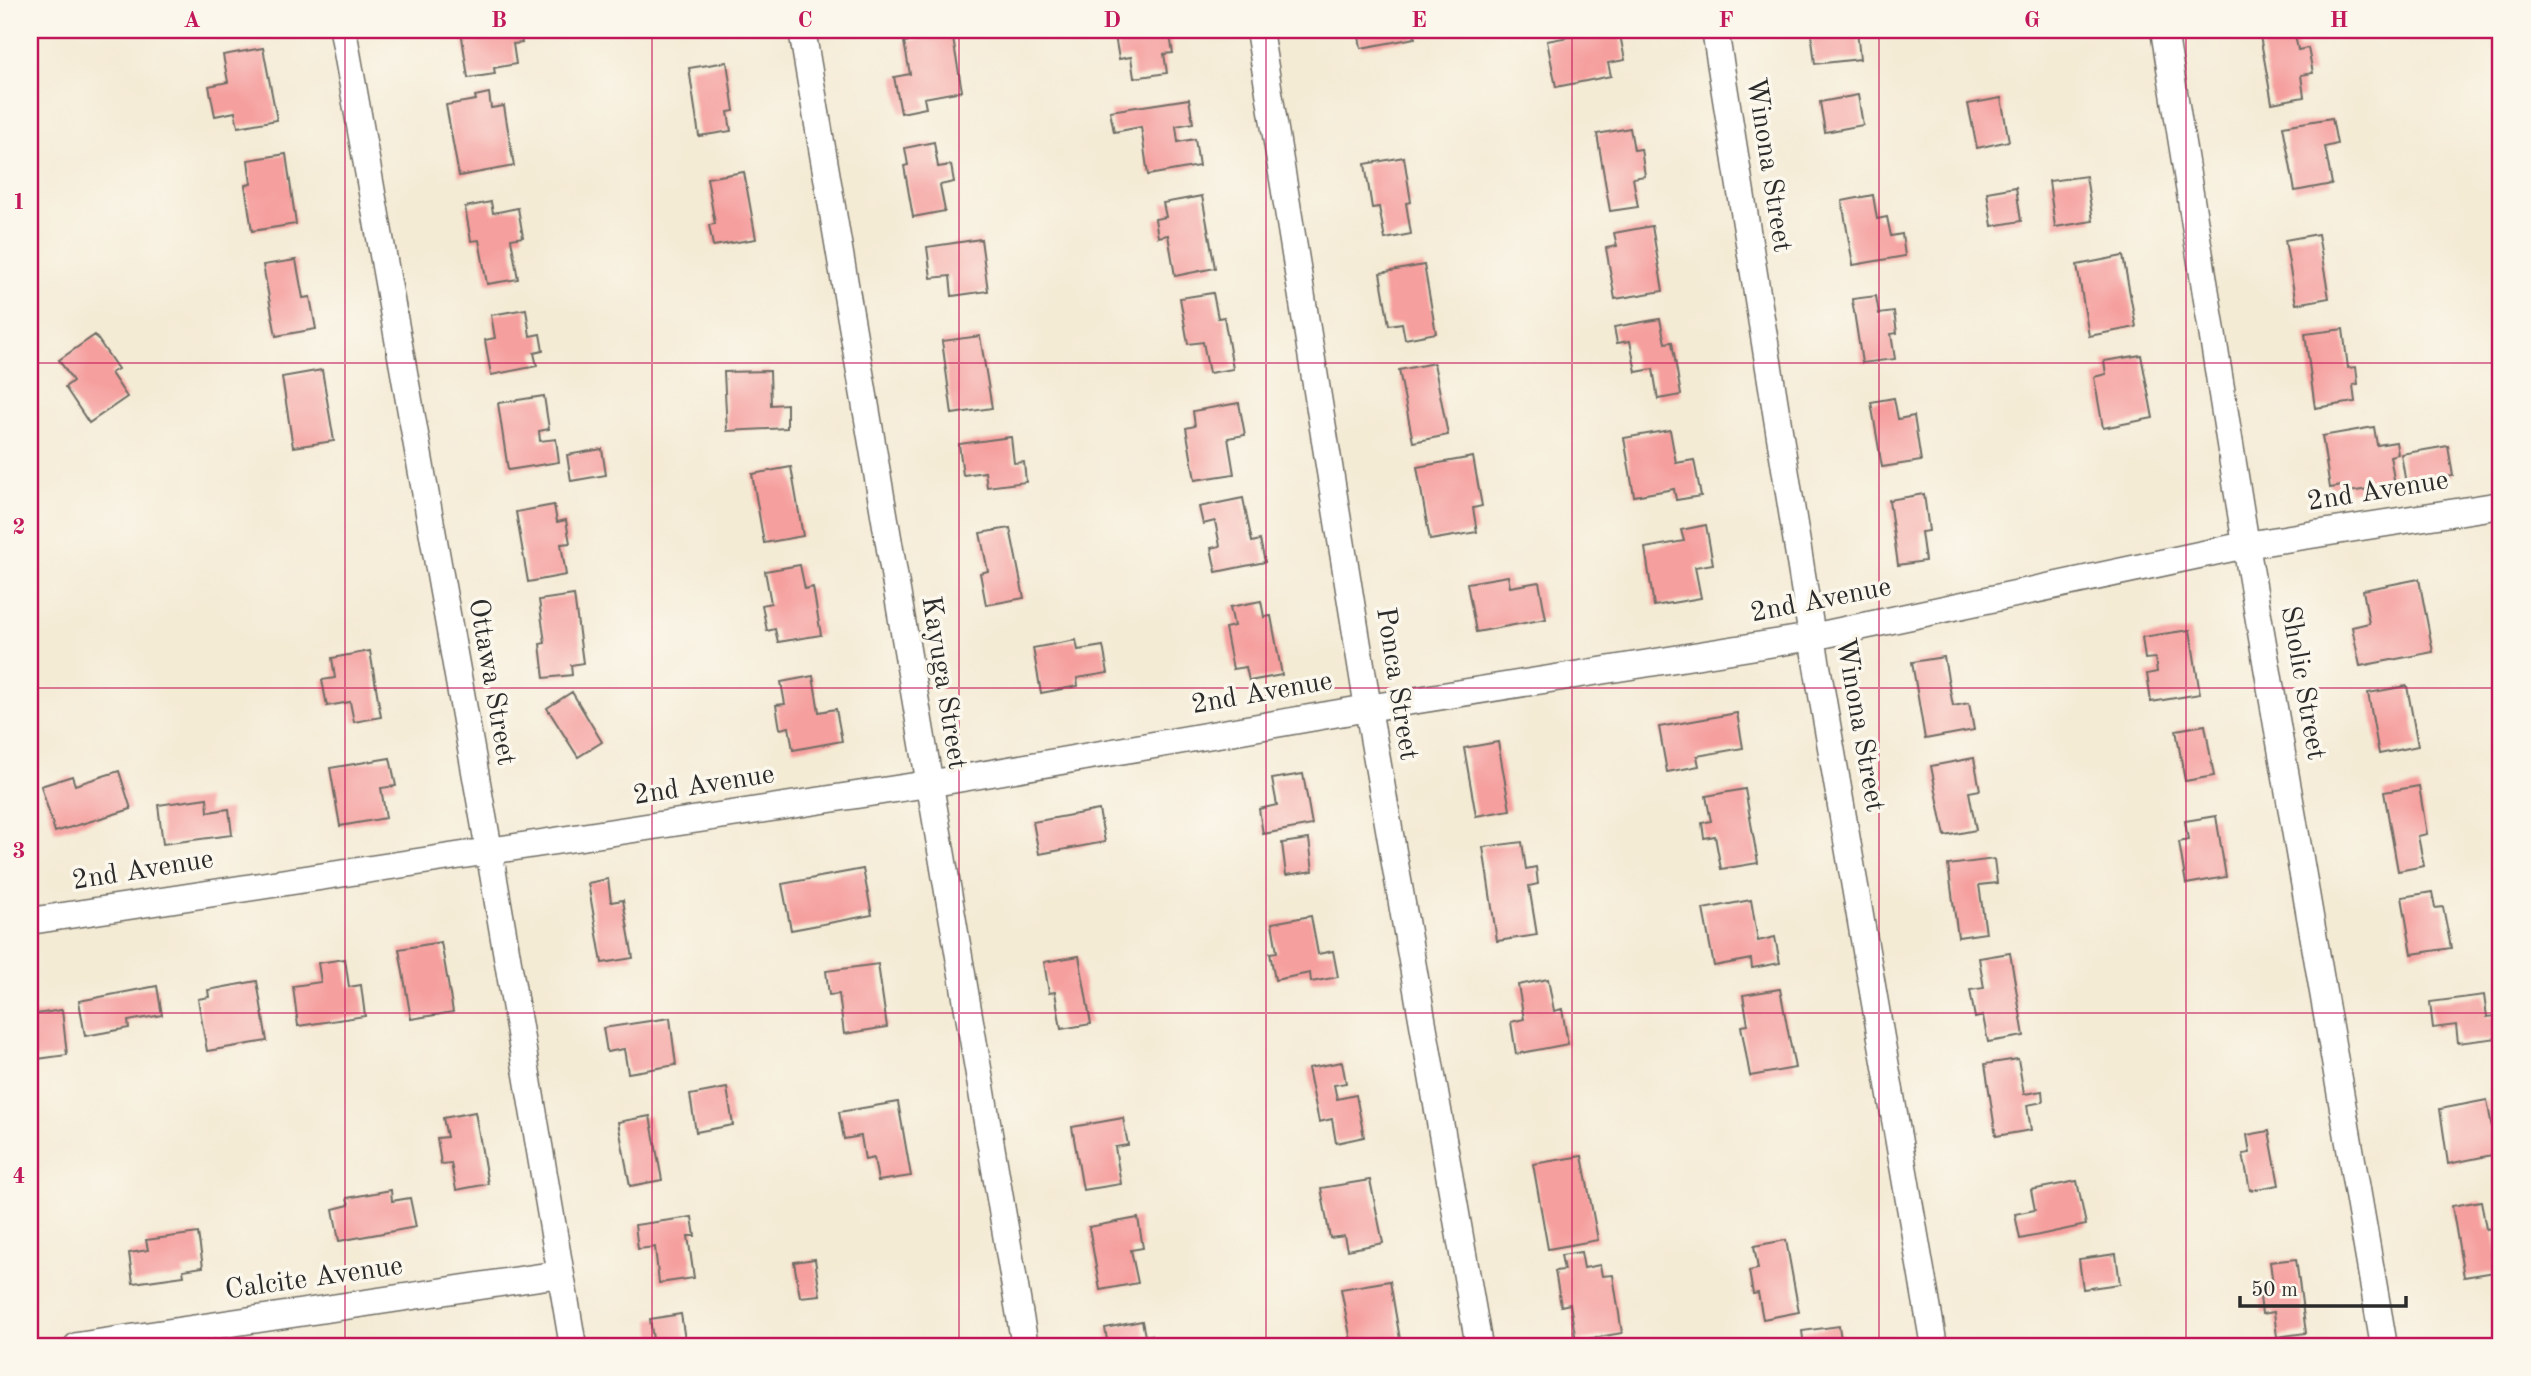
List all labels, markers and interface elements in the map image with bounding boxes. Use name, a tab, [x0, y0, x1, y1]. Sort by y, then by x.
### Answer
text: A	[183, 9, 201, 32]
text: B	[491, 9, 507, 32]
text: C	[797, 9, 813, 32]
text: D	[1103, 9, 1121, 32]
text: E	[1411, 9, 1427, 32]
text: F	[1718, 9, 1734, 32]
text: G	[2024, 9, 2040, 32]
text: H	[2330, 9, 2348, 32]
street label: Winona Street	[1740, 76, 1796, 254]
text: 1	[12, 191, 26, 214]
street label: 2nd Avenue	[2305, 467, 2451, 517]
text: 2	[12, 516, 26, 539]
street label: 2nd Avenue	[1748, 574, 1894, 628]
street label: Kayuga Street	[915, 594, 971, 772]
street label: Ottawa Street	[463, 596, 519, 768]
street label: Sholic Street	[2275, 604, 2329, 762]
street label: Ponca Street	[1370, 605, 1422, 763]
street label: Winona Street	[1830, 636, 1888, 814]
street label: 2nd Avenue	[1189, 668, 1335, 720]
street label: 2nd Avenue	[631, 761, 777, 811]
text: 3	[12, 840, 26, 863]
street label: 2nd Avenue	[70, 846, 216, 896]
text: 4	[12, 1165, 26, 1188]
street label: Calcite Avenue	[223, 1253, 405, 1305]
scale bar	[2240, 1264, 2407, 1308]
text: 50 m	[2251, 1280, 2298, 1301]

